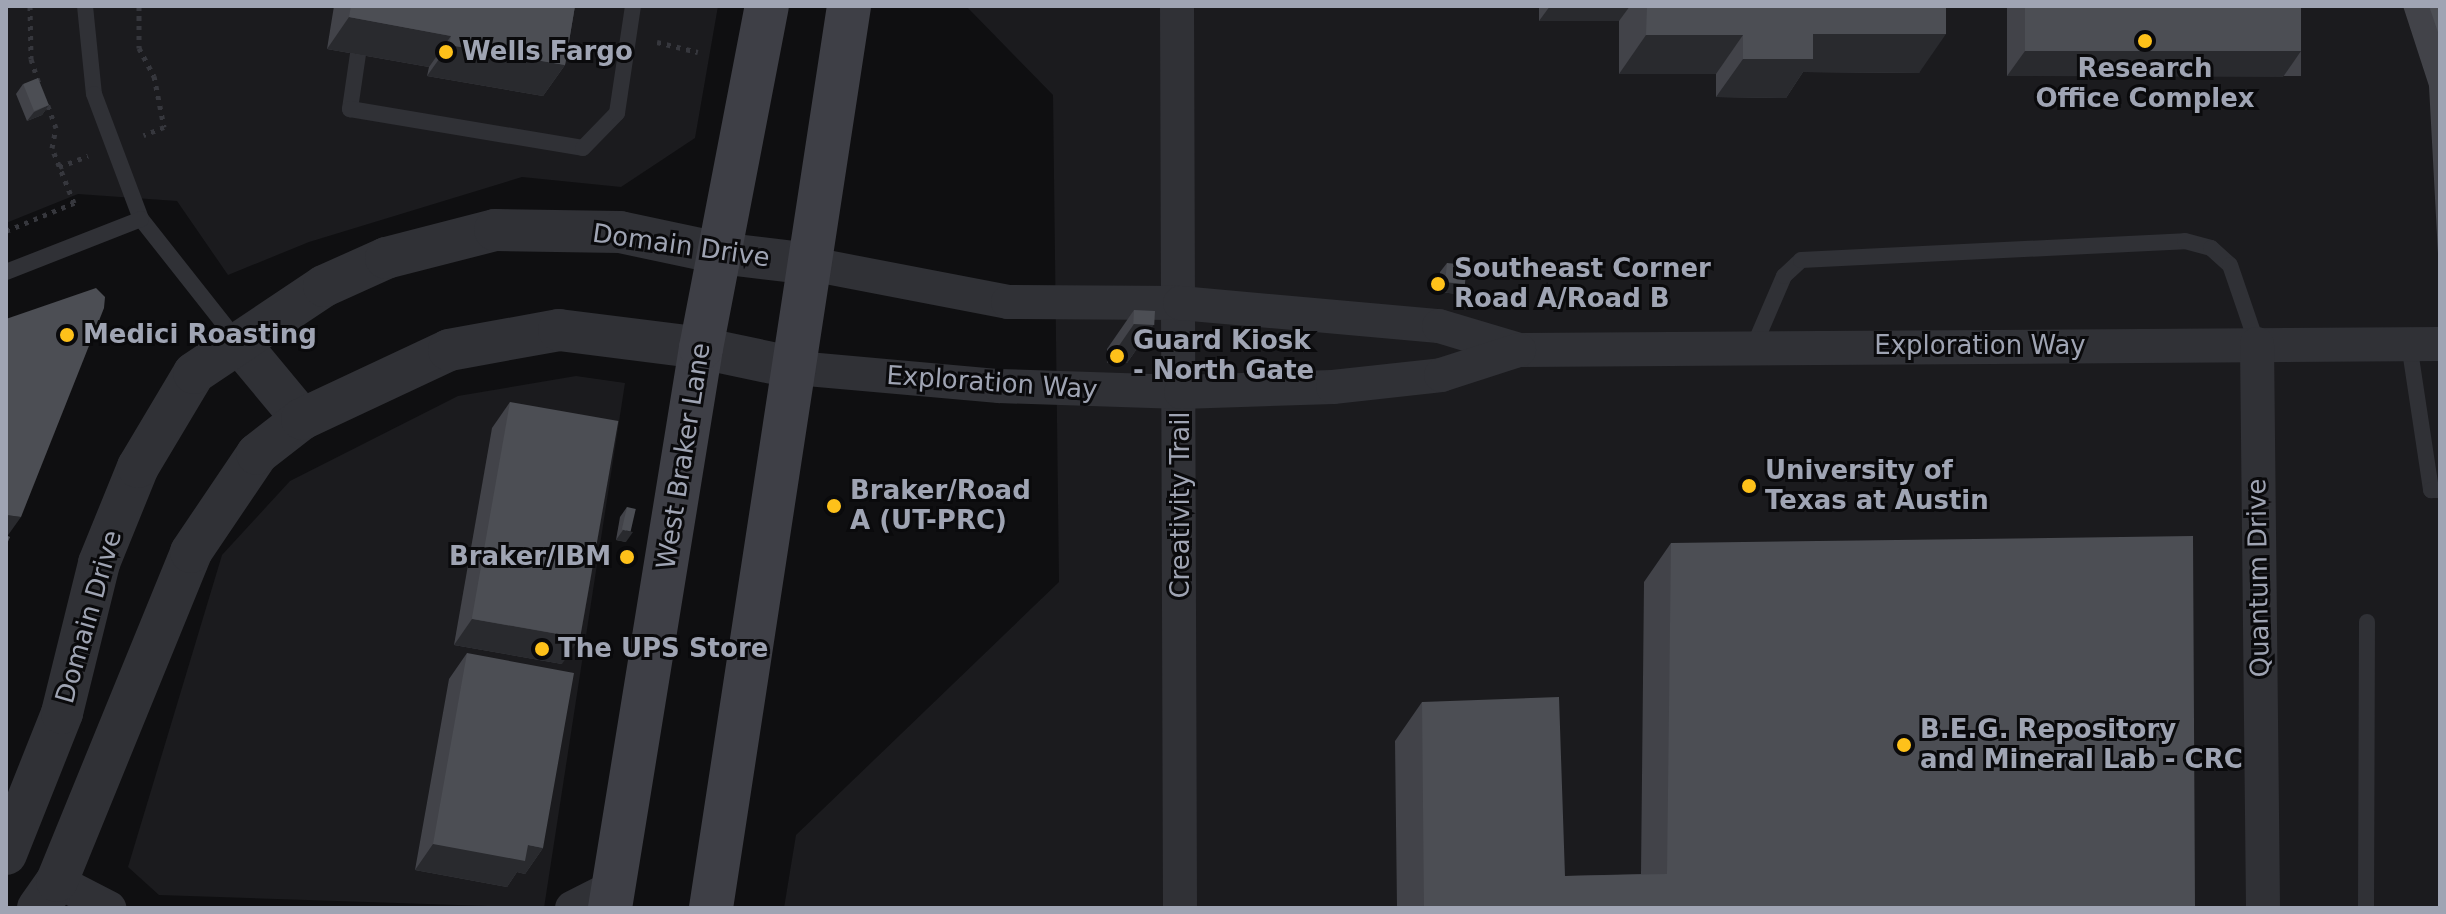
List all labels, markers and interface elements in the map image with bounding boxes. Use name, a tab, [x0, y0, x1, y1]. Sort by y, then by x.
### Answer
marker: Research Office Complex	[2136, 32, 2154, 50]
place label: Wells Fargo	[462, 36, 633, 68]
marker: Wells Fargo	[437, 43, 455, 61]
place label: Research Office Complex	[2035, 53, 2255, 114]
street label: Domain Drive	[590, 218, 772, 274]
place label: Southeast Corner Road A/Road B	[1454, 253, 1711, 314]
marker: Southeast Corner Road A/Road B	[1429, 275, 1447, 293]
place label: Medici Roasting	[83, 319, 317, 351]
place label: Guard Kiosk - North Gate	[1133, 325, 1314, 386]
marker: Medici Roasting	[58, 326, 76, 344]
street label: Exploration Way	[1874, 330, 2086, 362]
street label: West Braker Lane	[651, 341, 717, 571]
marker: Guard Kiosk - North Gate	[1108, 347, 1126, 365]
street label: Exploration Way	[885, 360, 1099, 406]
street label: Creativity Trail	[1165, 411, 1197, 599]
place label: University of Texas at Austin	[1765, 455, 1989, 516]
place label: Braker/Road A (UT-PRC)	[850, 475, 1031, 536]
marker: University of Texas at Austin	[1740, 477, 1758, 495]
street label: Quantum Drive	[2242, 478, 2276, 678]
marker: Braker/Road A (UT-PRC)	[825, 497, 843, 515]
street label: Domain Drive	[49, 527, 129, 707]
place label: Braker/IBM	[449, 541, 611, 573]
marker: Braker/IBM	[618, 548, 636, 566]
place label: The UPS Store	[558, 633, 768, 665]
marker: The UPS Store	[533, 640, 551, 658]
place label: B.E.G. Repository and Mineral Lab - CRC	[1920, 714, 2243, 776]
marker: B.E.G. Repository and Mineral Lab - CRC	[1895, 736, 1913, 754]

